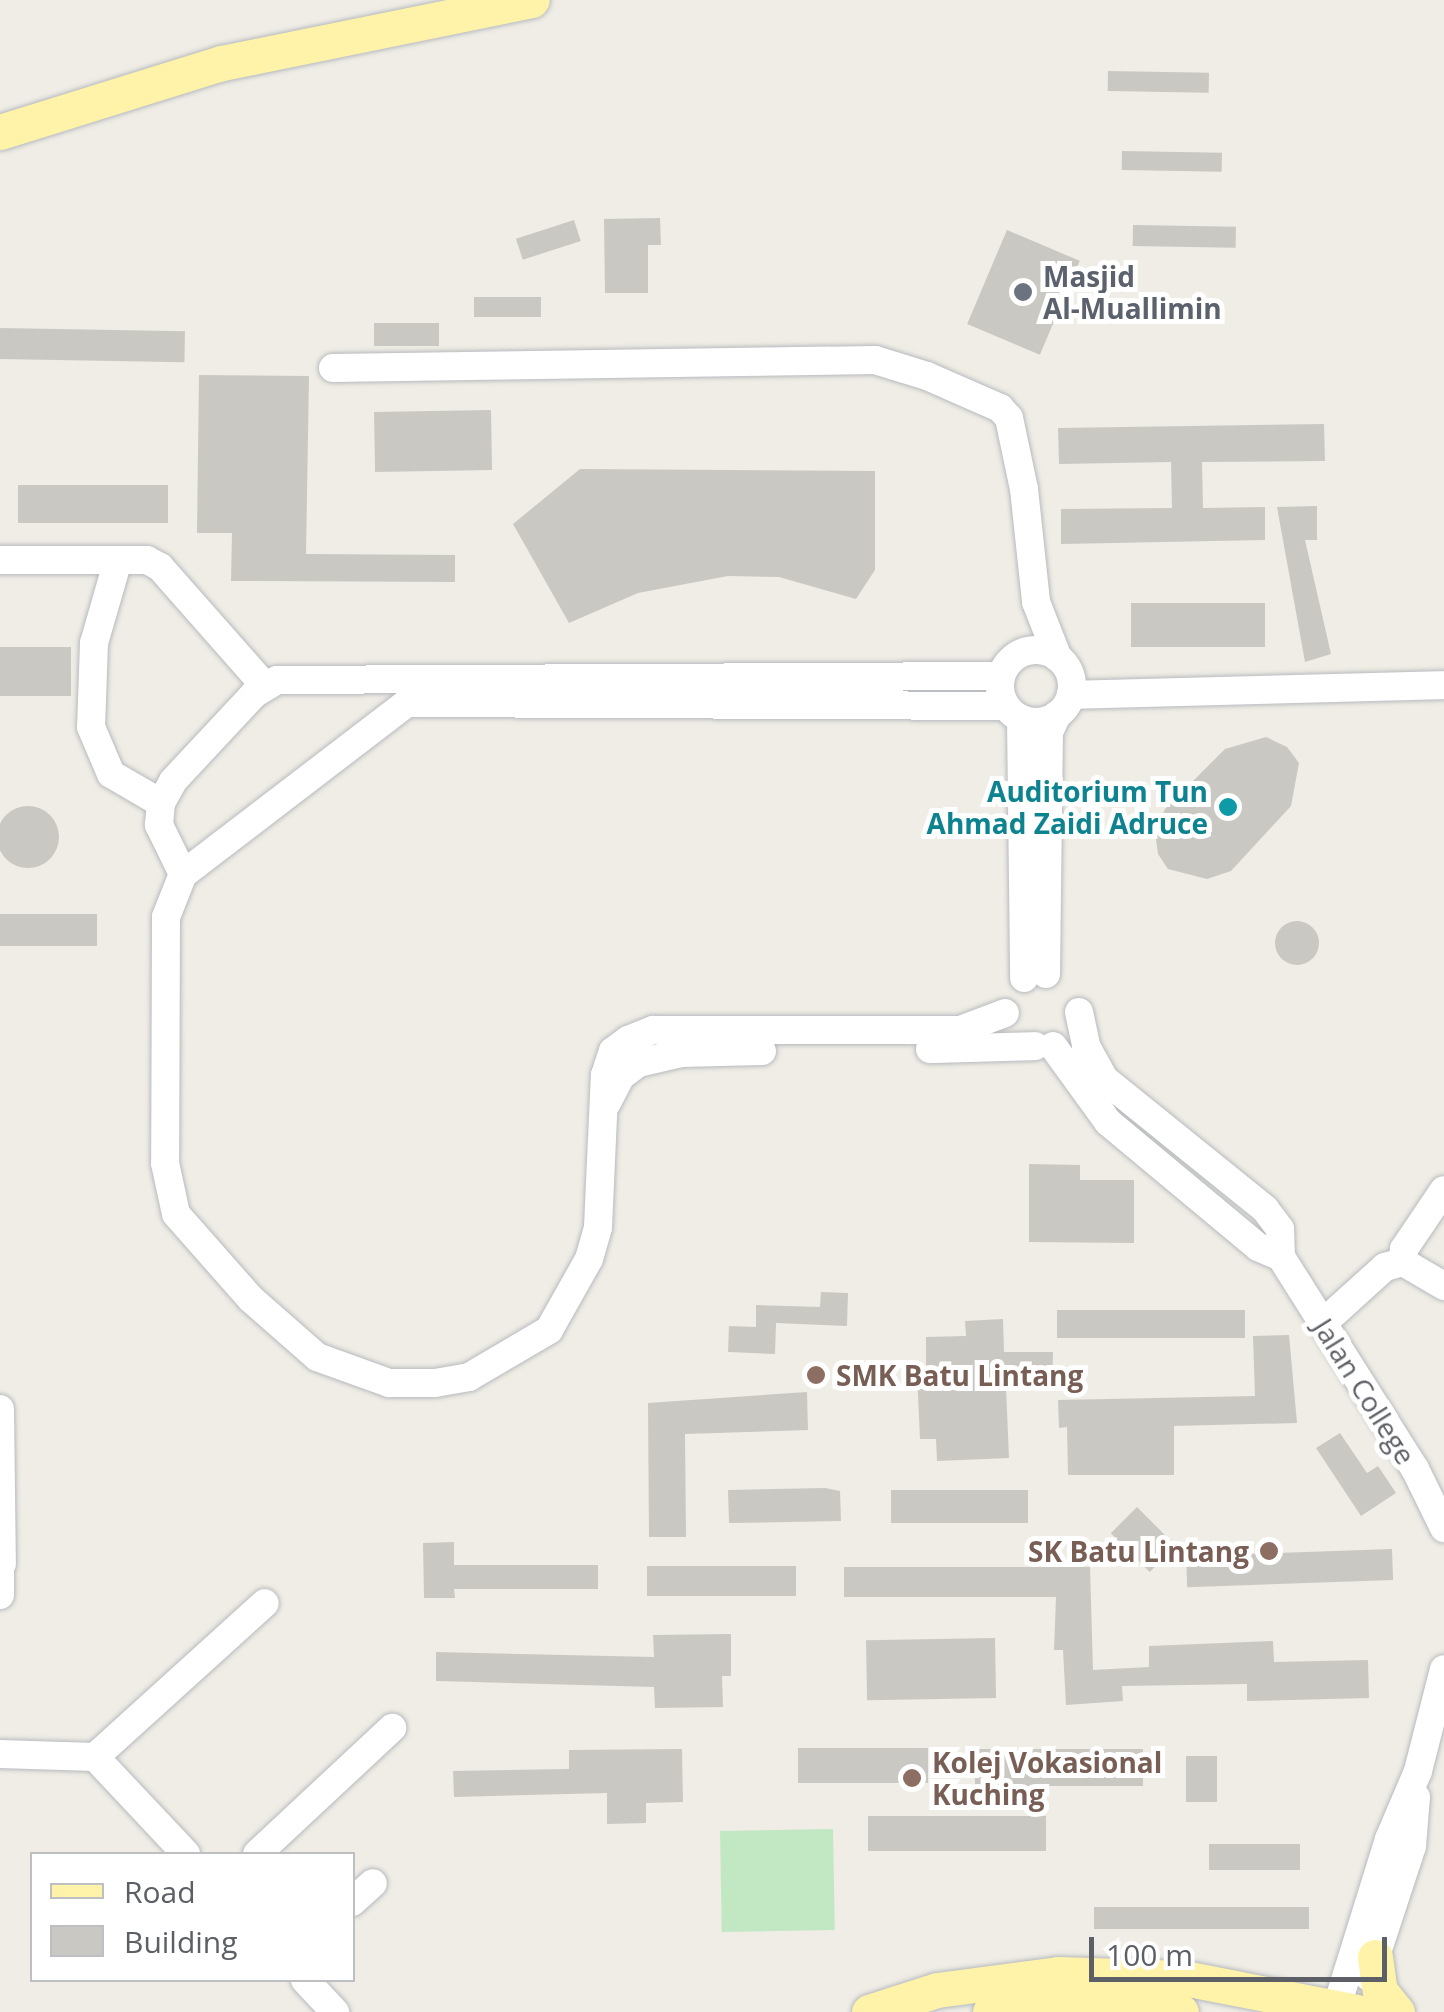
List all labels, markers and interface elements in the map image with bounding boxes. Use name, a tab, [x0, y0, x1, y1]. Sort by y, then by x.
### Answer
place label: Masjid Al-Muallimin	[1043, 259, 1222, 325]
marker: Masjid Al-Muallimin	[1012, 281, 1034, 303]
place label: Auditorium Tun Ahmad Zaidi Adruce	[927, 774, 1208, 840]
marker: Auditorium Tun Ahmad Zaidi Adruce	[1217, 796, 1239, 818]
street label: Jalan College	[1307, 1312, 1423, 1470]
place label: SMK Batu Lintang	[836, 1358, 1083, 1392]
marker: SMK Batu Lintang	[805, 1364, 827, 1386]
place label: SK Batu Lintang	[1028, 1534, 1249, 1568]
marker: SK Batu Lintang	[1258, 1540, 1280, 1562]
place label: Kolej Vokasional Kuching	[932, 1745, 1162, 1811]
marker: Kolej Vokasional Kuching	[901, 1767, 923, 1789]
legend	[30, 1852, 355, 1982]
text: Road	[124, 1871, 196, 1912]
scale bar	[1094, 1917, 1392, 1979]
text: Building	[124, 1921, 238, 1962]
text: 100 m	[1106, 1934, 1193, 1975]

